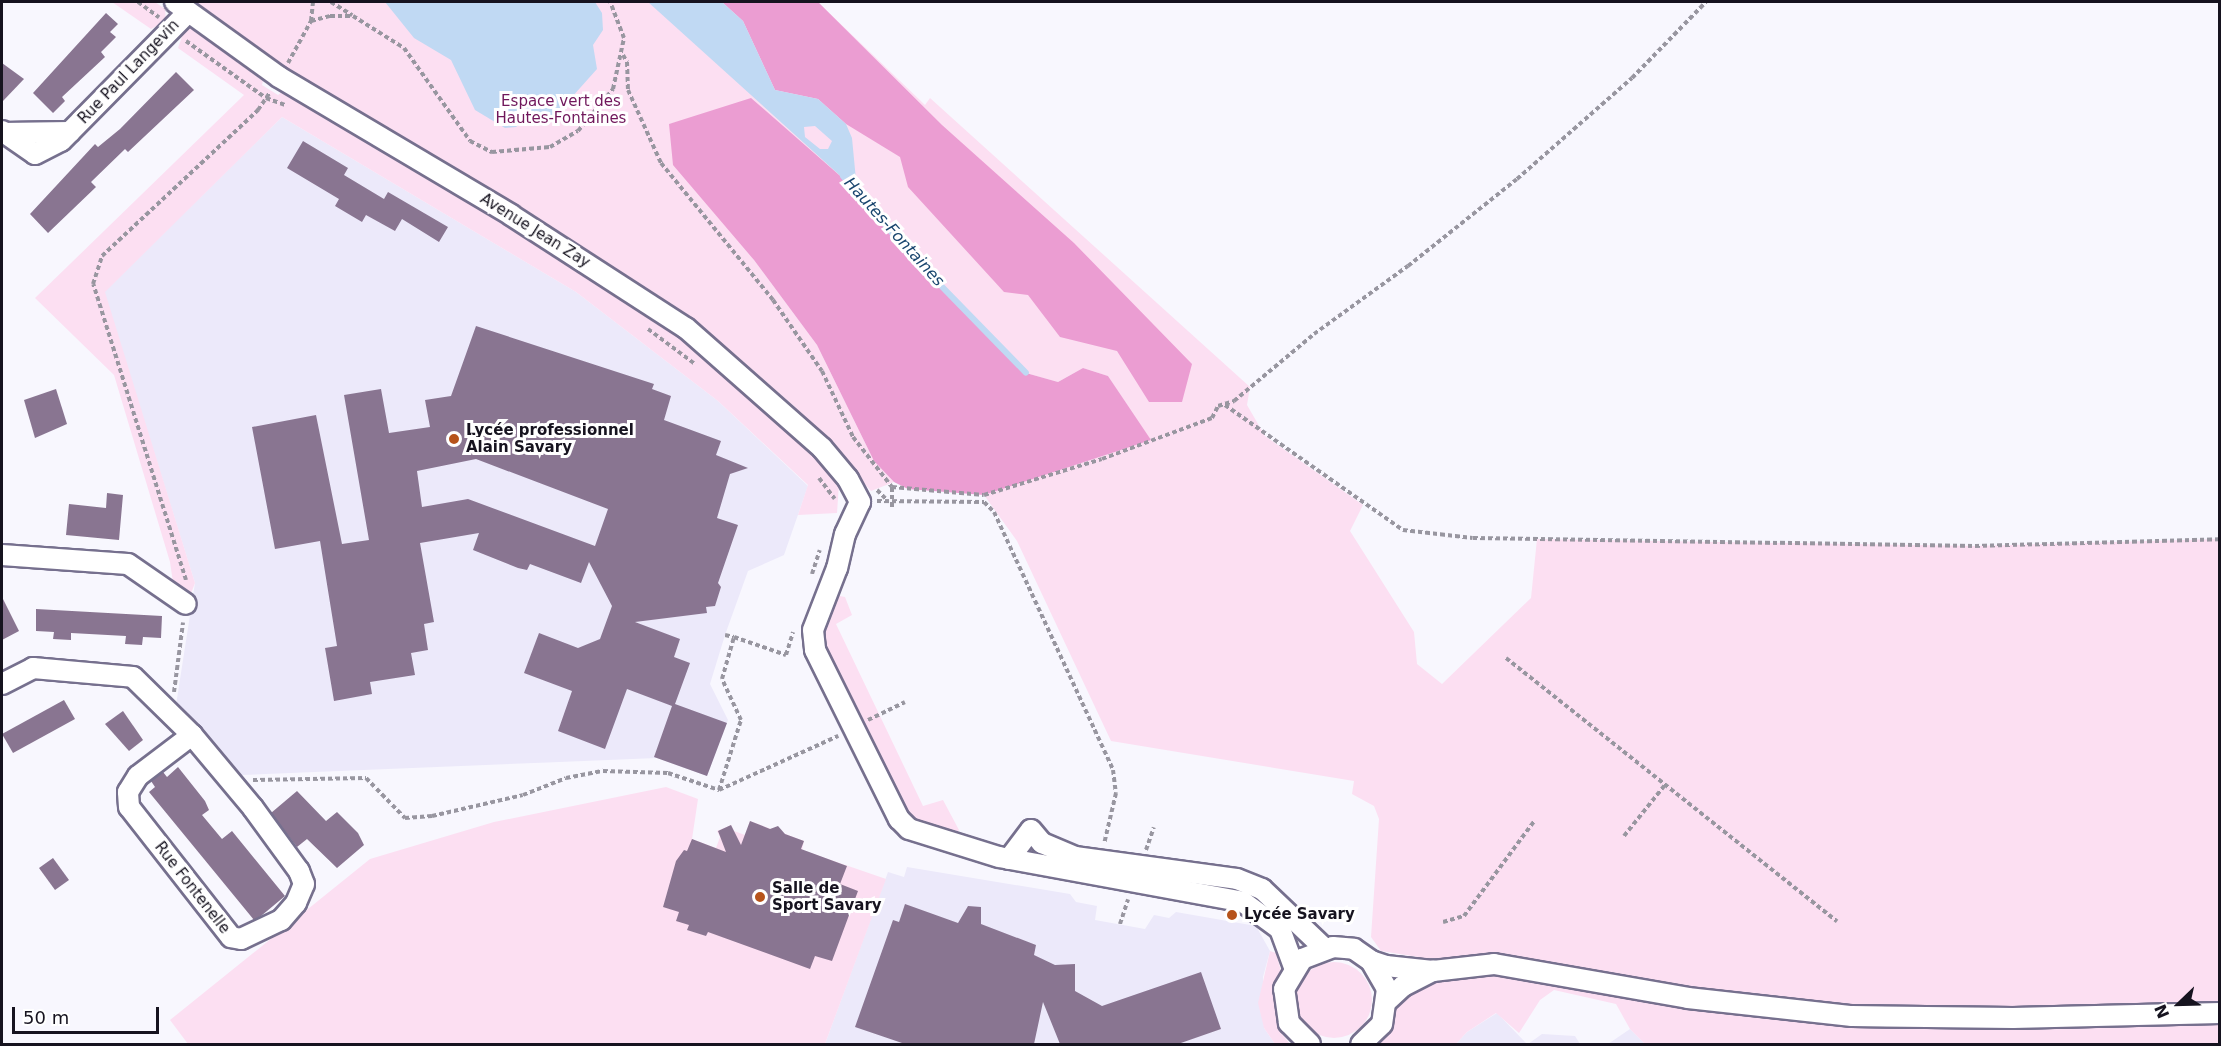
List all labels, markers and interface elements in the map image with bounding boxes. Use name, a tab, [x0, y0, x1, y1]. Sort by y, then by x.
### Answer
street label: Rue Paul Langevin	[75, 16, 183, 128]
park label: Espace vert des Hautes-Fontaines	[496, 92, 626, 127]
water label: Hautes-Fontaines	[840, 173, 948, 291]
street label: Avenue Jean Zay	[477, 190, 593, 272]
place label: Lycée professionnel Alain Savary	[466, 421, 634, 456]
marker: Lycée professionnel Alain Savary	[447, 432, 461, 446]
street label: Rue Fontenelle	[151, 839, 233, 937]
place label: Salle de Sport Savary	[772, 879, 882, 914]
marker: Salle de Sport Savary	[753, 890, 767, 904]
place label: Lycée Savary	[1244, 906, 1355, 924]
marker: Lycée Savary	[1225, 908, 1239, 922]
north arrow	[2149, 974, 2209, 1034]
scale bar	[15, 995, 162, 1033]
text: N	[2151, 1001, 2173, 1021]
text: 50 m	[23, 1007, 69, 1028]

